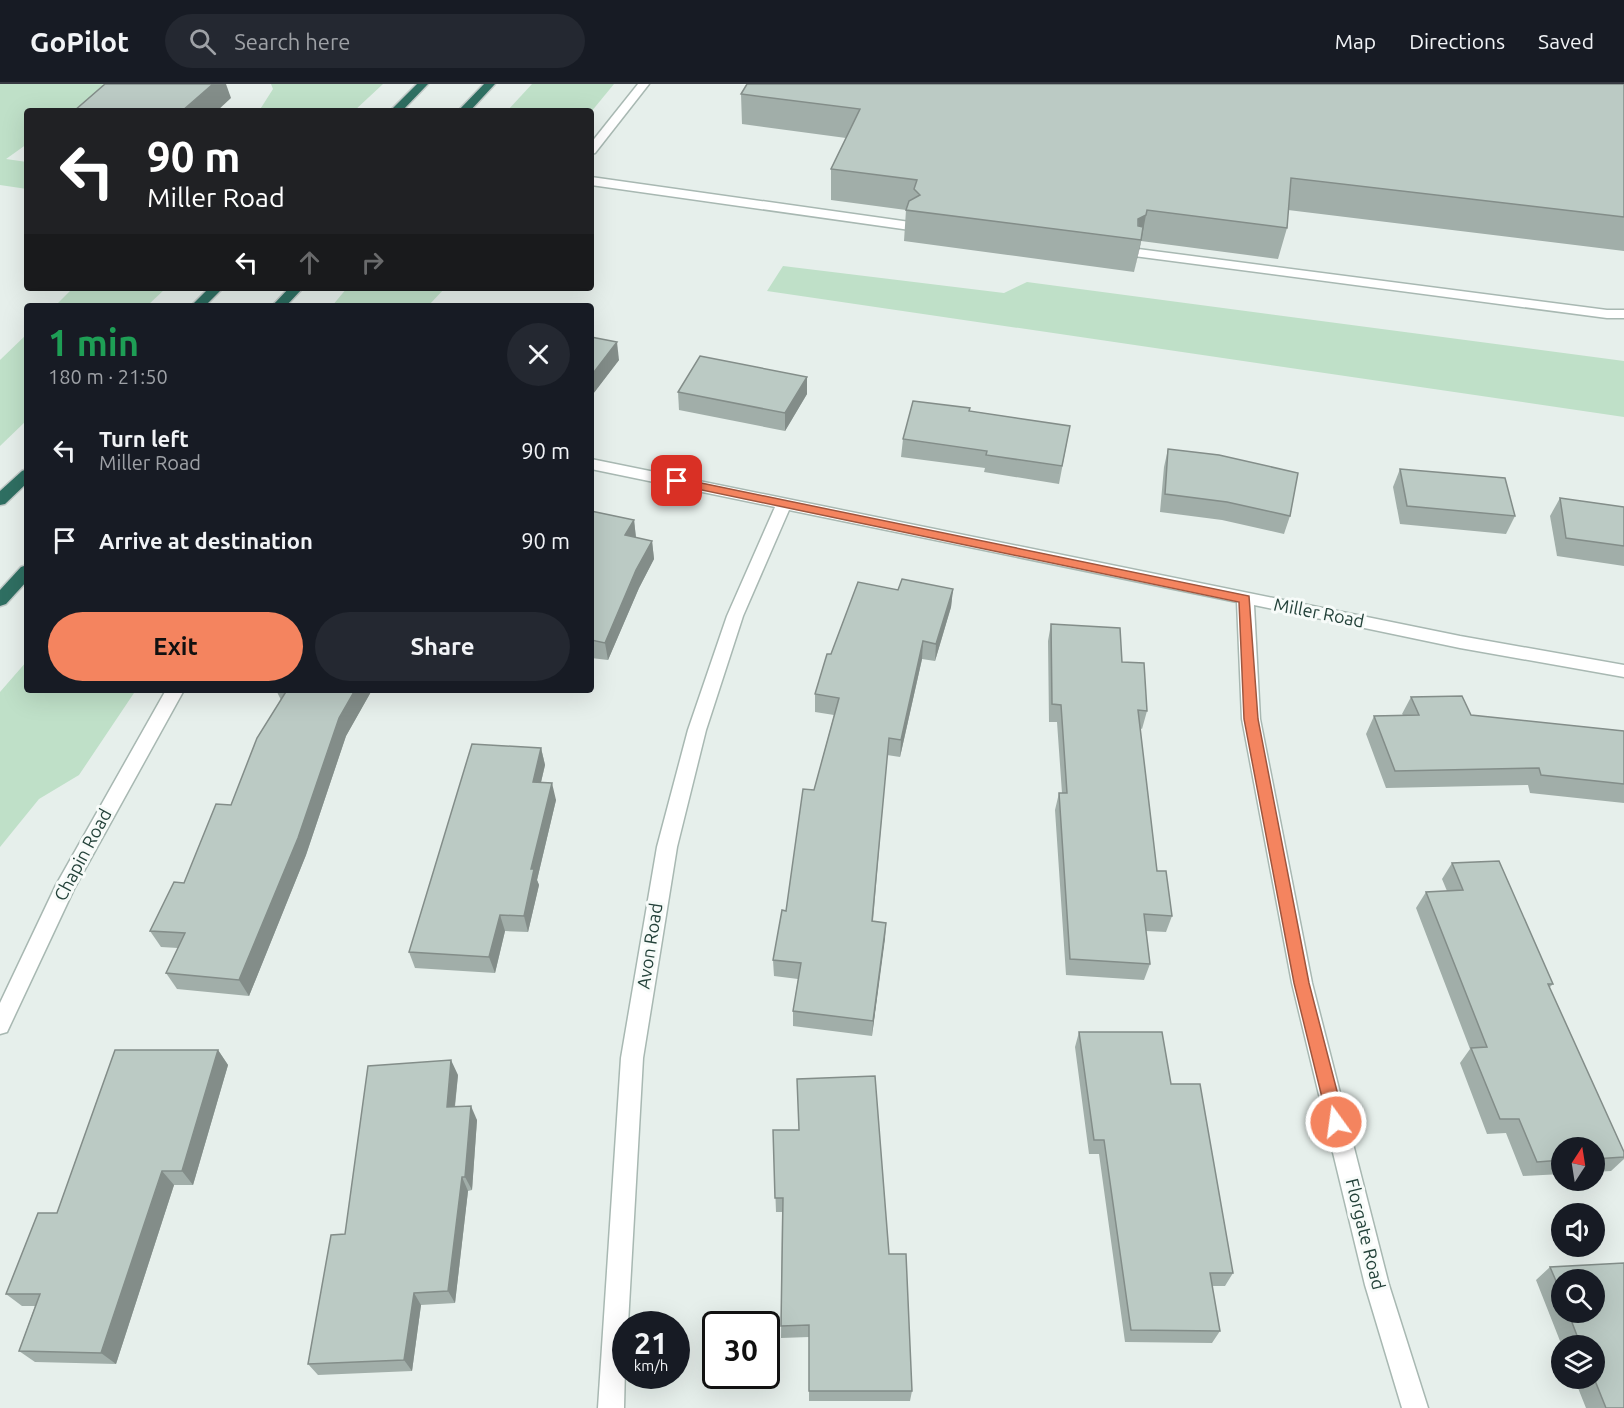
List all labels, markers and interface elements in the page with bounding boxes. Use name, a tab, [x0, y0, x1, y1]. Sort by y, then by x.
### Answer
search box	[165, 14, 585, 68]
icon: search	[186, 25, 219, 58]
text: GoPilot	[30, 26, 129, 57]
text: Search here	[234, 29, 350, 54]
text: Map	[1335, 29, 1376, 53]
text: Directions	[1409, 29, 1505, 53]
text: Saved	[1538, 29, 1594, 53]
icon: left	[48, 132, 126, 210]
text: 90 m	[147, 133, 241, 180]
text: Miller Road	[147, 182, 285, 212]
icon: left	[230, 246, 263, 279]
icon: ahead	[293, 246, 326, 279]
icon: right	[356, 246, 389, 279]
text: 1 min	[48, 322, 139, 363]
button: close	[507, 323, 570, 386]
text: 180 m · 21:50	[48, 365, 168, 388]
text: Turn left	[99, 426, 189, 451]
icon: left	[48, 434, 81, 467]
text: 90 m	[521, 438, 570, 463]
text: Miller Road	[99, 451, 201, 474]
pin	[651, 455, 702, 506]
icon: arrive	[660, 464, 693, 497]
icon: arrive	[48, 524, 81, 557]
text: Arrive at destination	[99, 528, 313, 553]
text: 90 m	[521, 528, 570, 553]
street label: Miller Road	[1272, 593, 1366, 631]
button: Exit	[48, 612, 303, 681]
button: Share	[315, 612, 570, 681]
street label: Chapin Road	[49, 805, 115, 904]
street label: Avon Road	[632, 901, 666, 990]
position arrow	[1304, 1090, 1368, 1154]
north arrow	[1551, 1137, 1605, 1191]
map controls	[1551, 1137, 1605, 1389]
street label: Florgate Road	[1343, 1176, 1389, 1291]
button: sound	[1551, 1203, 1605, 1257]
button: search	[1551, 1269, 1605, 1323]
speed limit sign: 30	[702, 1311, 780, 1389]
text: 21	[634, 1326, 668, 1360]
button: layers	[1551, 1335, 1605, 1389]
text: km/h	[634, 1357, 668, 1374]

